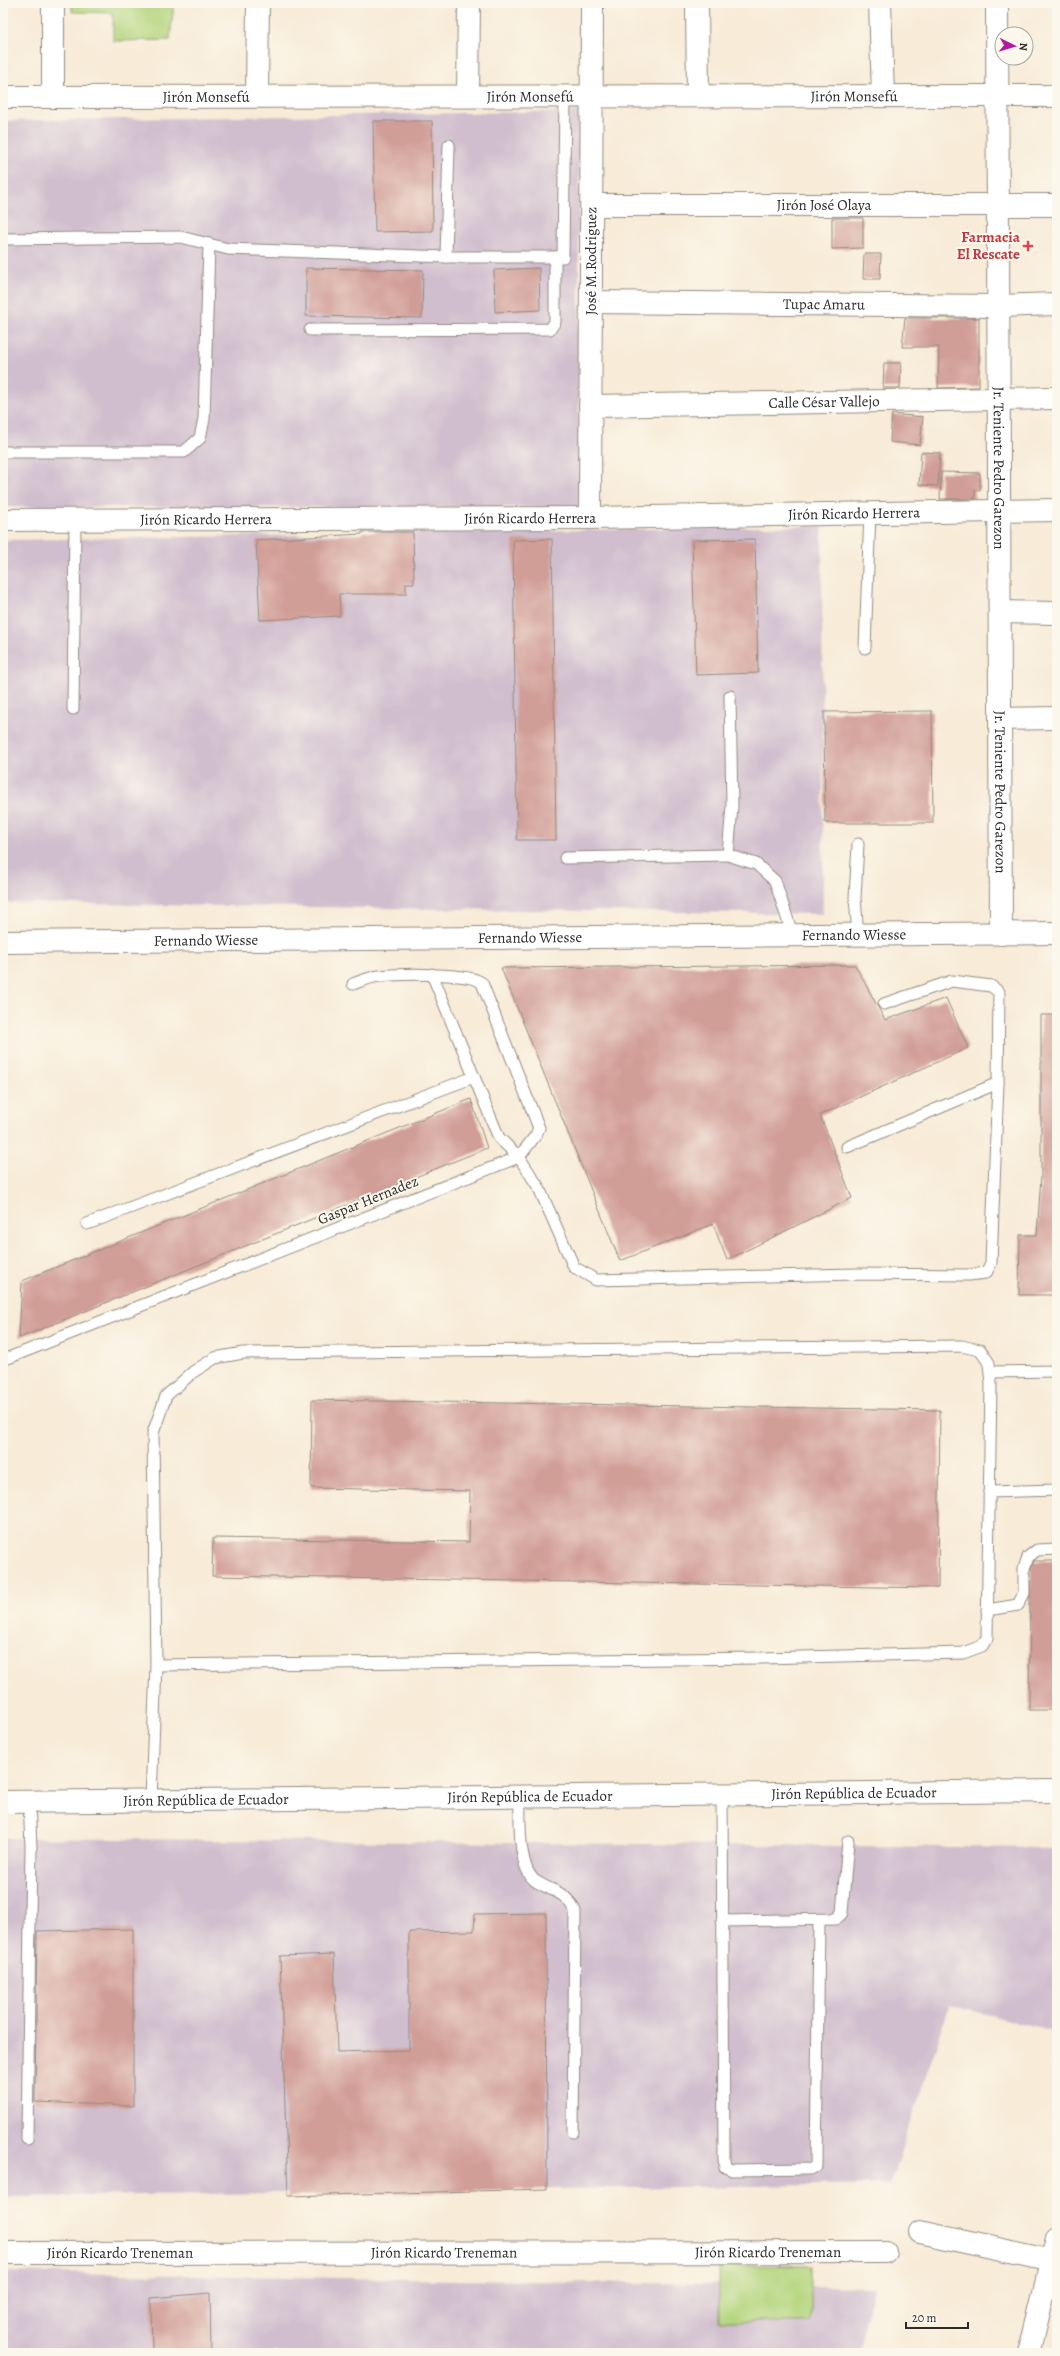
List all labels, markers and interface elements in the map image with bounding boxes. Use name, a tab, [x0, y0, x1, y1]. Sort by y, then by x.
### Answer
north arrow	[994, 26, 1034, 66]
text: N	[1016, 42, 1031, 51]
street label: Jirón Monsefú	[486, 86, 574, 107]
street label: Jirón Monsefú	[810, 86, 898, 106]
street label: Jirón Monsefú	[162, 87, 250, 107]
street label: Jirón José Olaya	[777, 195, 871, 215]
street label: José M.Rodriguez	[581, 207, 601, 315]
place label: Farmacia El Rescate	[957, 227, 1021, 264]
marker: Farmacia El Rescate	[1023, 241, 1033, 251]
street label: Tupac Amaru	[783, 294, 866, 315]
street label: Jr. Teniente Pedro Garezon	[989, 387, 1009, 549]
street label: Calle César Vallejo	[768, 391, 880, 413]
street label: Jirón Ricardo Herrera	[788, 502, 920, 525]
street label: Jirón Ricardo Herrera	[464, 508, 596, 528]
street label: Jirón Ricardo Herrera	[140, 509, 272, 530]
street label: Jr. Teniente Pedro Garezon	[990, 711, 1011, 873]
street label: Fernando Wiesse	[802, 924, 907, 945]
street label: Fernando Wiesse	[478, 927, 583, 948]
street label: Fernando Wiesse	[154, 930, 259, 951]
street label: Gaspar Hernadez	[315, 1171, 421, 1229]
street label: Jirón República de Ecuador	[771, 1782, 937, 1804]
street label: Jirón República de Ecuador	[447, 1786, 613, 1807]
street label: Jirón República de Ecuador	[123, 1789, 289, 1811]
street label: Jirón Ricardo Treneman	[371, 2242, 517, 2263]
street label: Jirón Ricardo Treneman	[695, 2242, 841, 2262]
street label: Jirón Ricardo Treneman	[47, 2243, 193, 2263]
scale bar	[906, 2304, 968, 2330]
text: 20 m	[912, 2310, 936, 2326]

